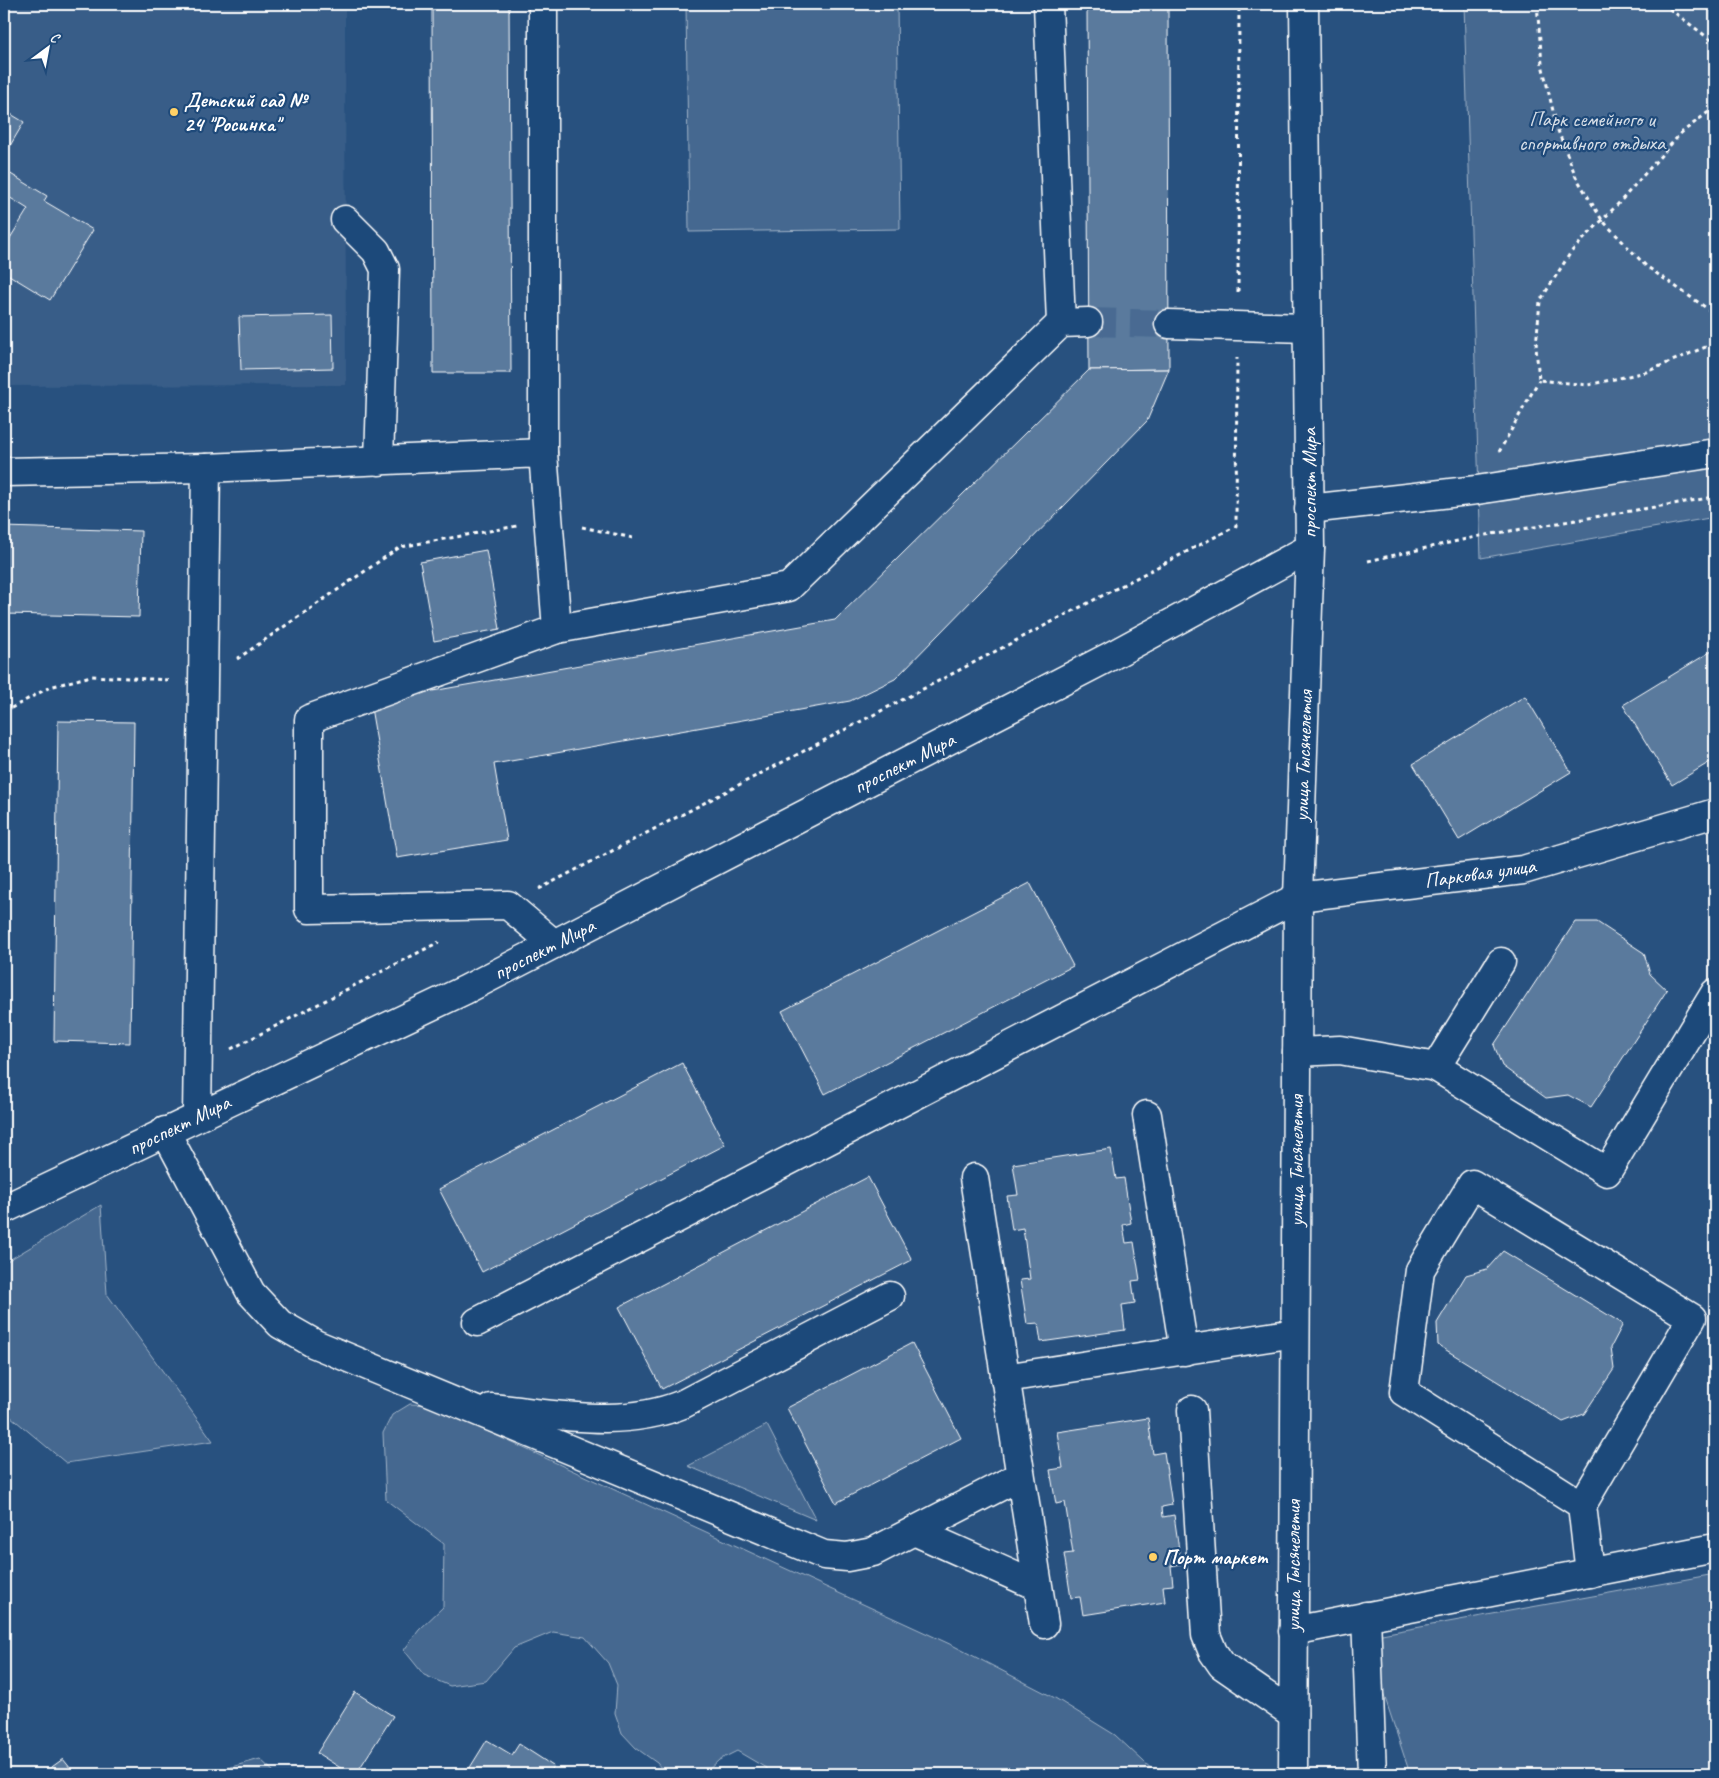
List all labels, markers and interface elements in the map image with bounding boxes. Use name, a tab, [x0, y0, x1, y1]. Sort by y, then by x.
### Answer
north arrow	[22, 22, 72, 72]
text: С	[47, 28, 64, 48]
place label: Детский сад № 24 "Росинка"	[184, 87, 310, 137]
marker: Детский сад № 24 "Росинка"	[168, 106, 180, 118]
park label: Парк семейного и спортивного отдыха	[1519, 106, 1667, 156]
street label: проспект Мира	[1296, 426, 1322, 538]
street label: улица Тысячелетия	[1288, 688, 1318, 824]
street label: проспект Мира	[849, 726, 961, 800]
street label: Парковая улица	[1423, 852, 1539, 894]
street label: проспект Мира	[489, 912, 601, 986]
street label: проспект Мира	[124, 1088, 236, 1161]
street label: улица Тысячелетия	[1283, 1094, 1309, 1229]
street label: улица Тысячелетия	[1280, 1499, 1306, 1634]
place label: Порт маркет	[1163, 1544, 1269, 1570]
marker: Порт маркет	[1147, 1551, 1159, 1563]

